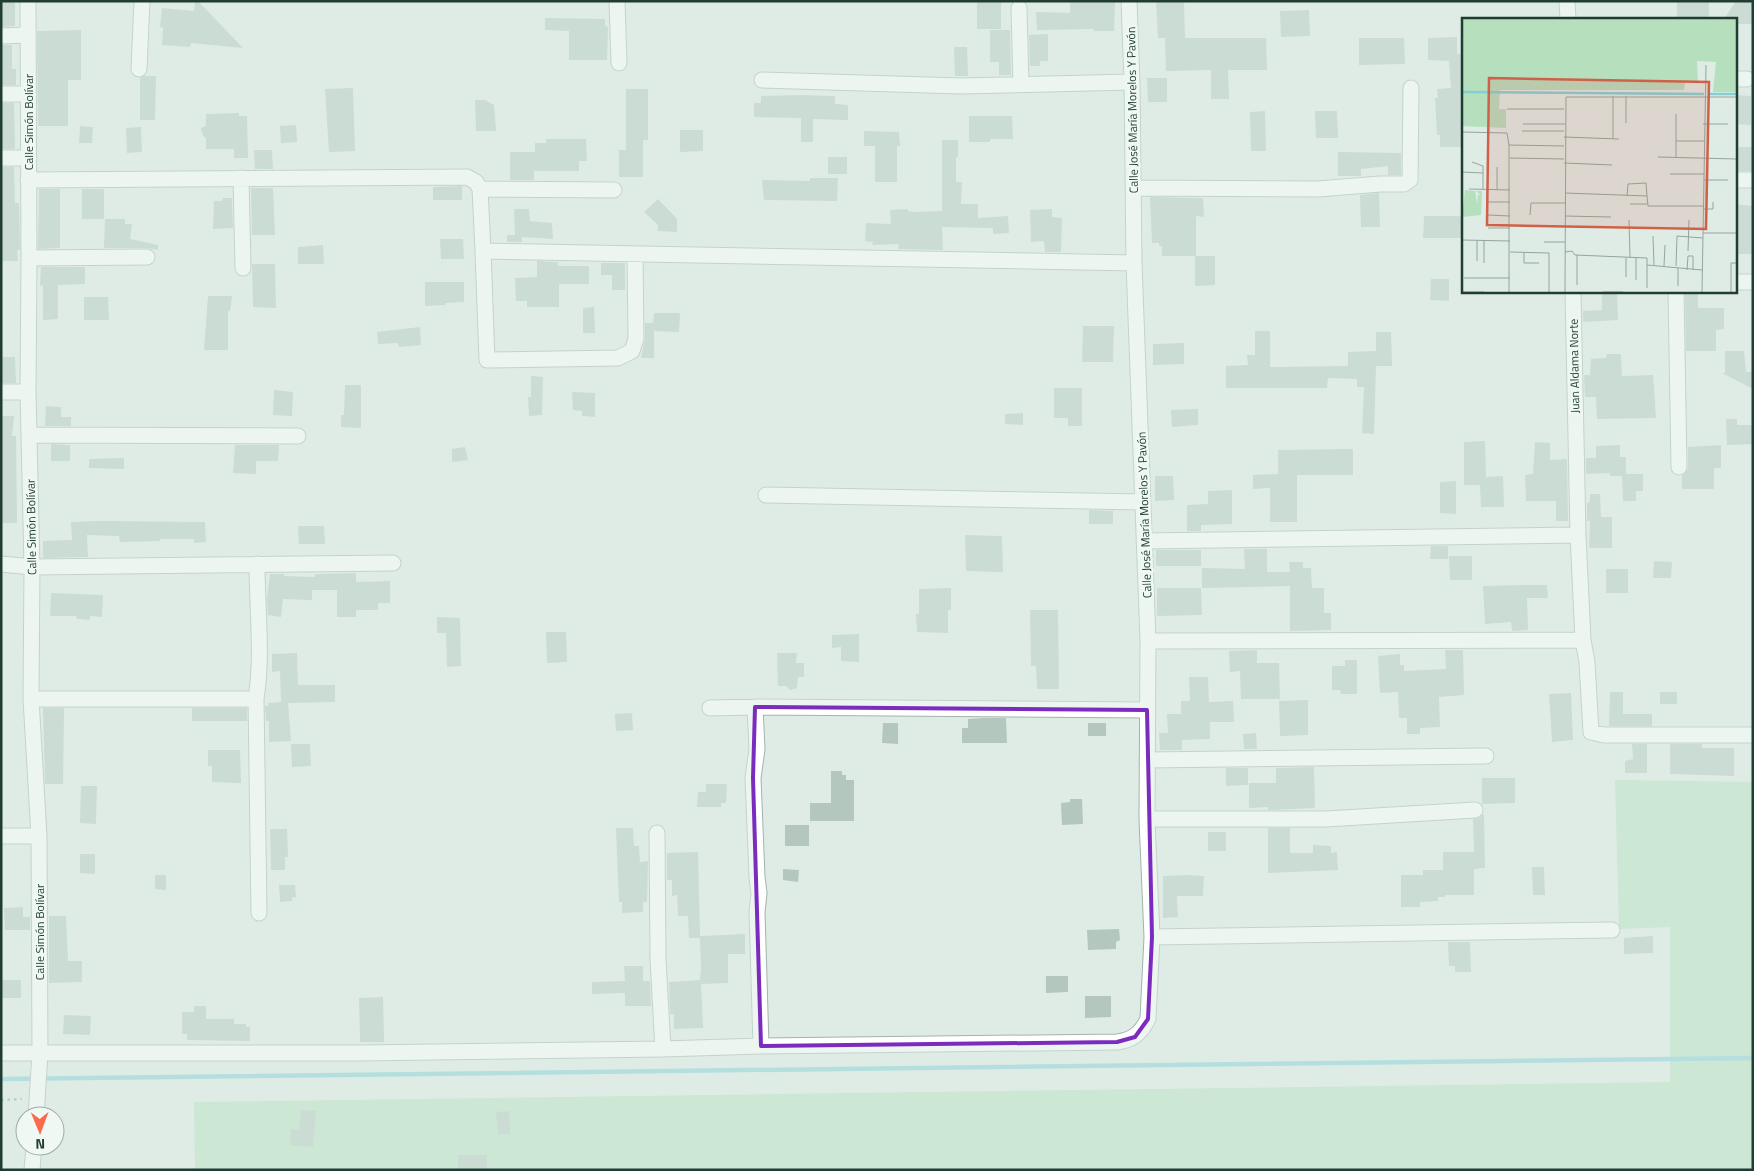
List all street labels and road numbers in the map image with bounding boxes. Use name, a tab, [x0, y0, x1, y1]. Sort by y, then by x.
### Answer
street label: Calle José María Morelos Y Pavón	[1121, 27, 1143, 193]
street label: Calle Simón Bolívar	[19, 74, 38, 170]
street label: Juan Aldama Norte	[1564, 318, 1584, 414]
street label: Calle José María Morelos Y Pavón	[1132, 431, 1156, 599]
street label: Calle Simón Bolívar	[21, 479, 41, 575]
street label: Calle Simón Bolívar	[30, 884, 49, 980]

